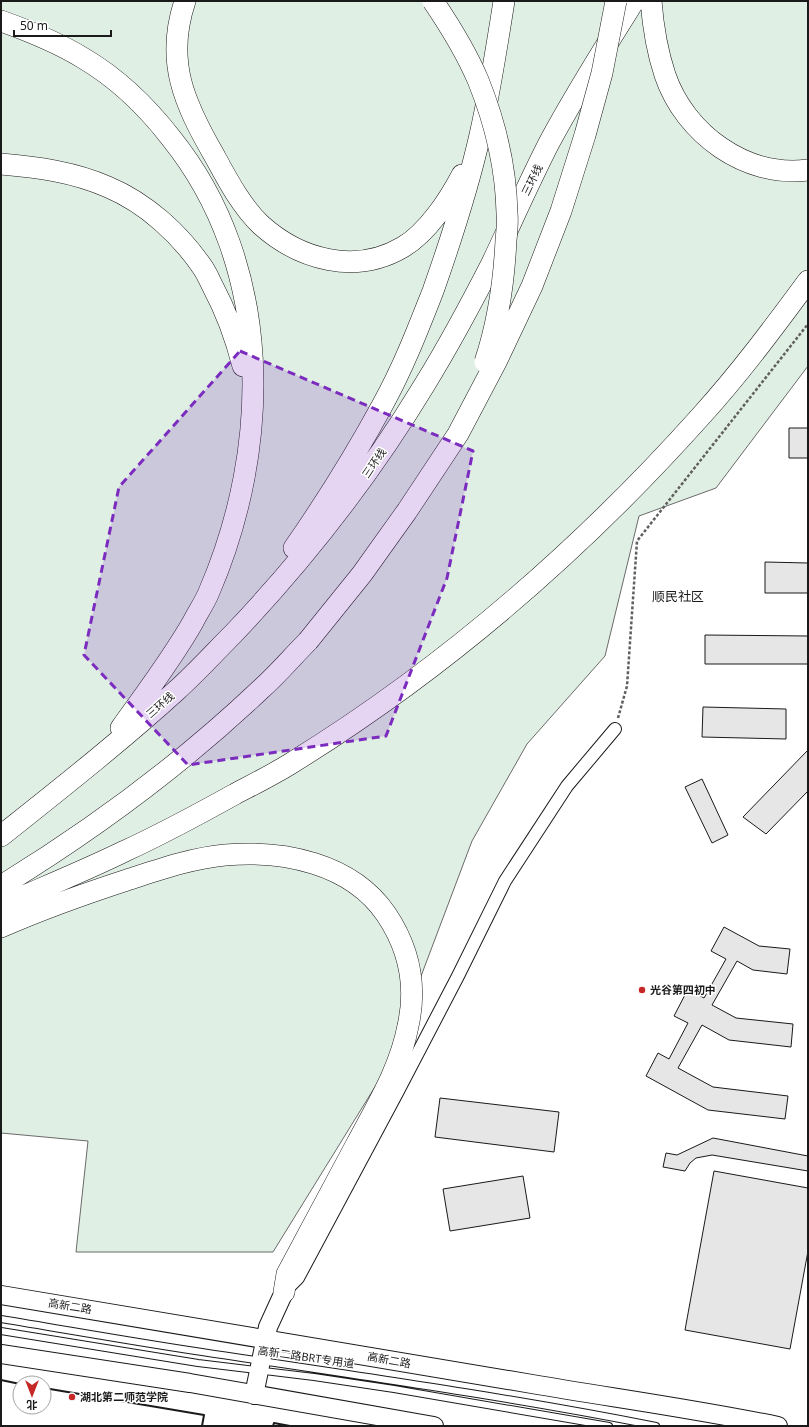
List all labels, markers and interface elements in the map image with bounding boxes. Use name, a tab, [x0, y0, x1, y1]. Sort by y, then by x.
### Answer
scale bar	[14, 12, 111, 38]
text: 50 m	[20, 17, 48, 34]
street label: 三环线	[518, 162, 546, 198]
street label: 三环线	[358, 445, 389, 481]
district label: 顺民社区	[652, 587, 704, 605]
street label: 三环线	[142, 688, 177, 721]
place label: 光谷第四初中	[650, 982, 716, 997]
marker: 光谷第四初中	[637, 985, 647, 995]
street label: 高新二路	[47, 1295, 93, 1316]
street label: 高新二路BRT专用道	[257, 1342, 355, 1371]
street label: 高新二路	[366, 1348, 412, 1371]
north arrow	[12, 1375, 52, 1415]
place label: 湖北第二师范学院	[80, 1389, 168, 1404]
marker: 湖北第二师范学院	[67, 1392, 77, 1402]
text: 北	[27, 1398, 38, 1413]

